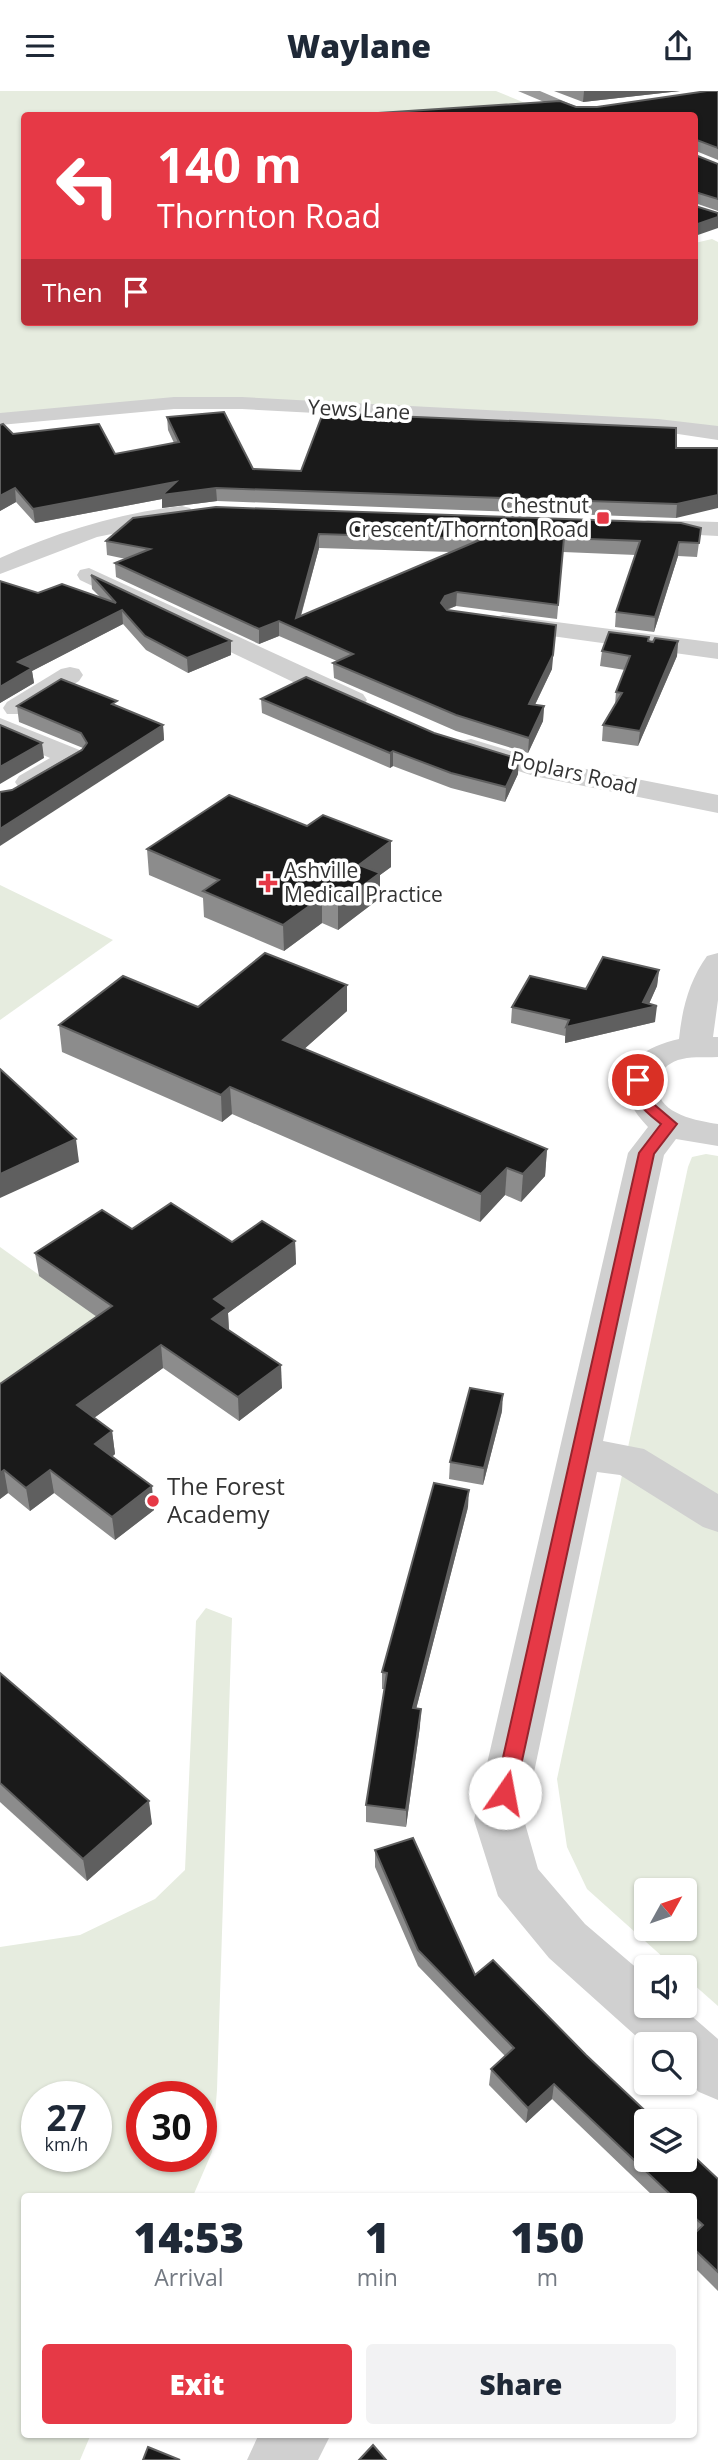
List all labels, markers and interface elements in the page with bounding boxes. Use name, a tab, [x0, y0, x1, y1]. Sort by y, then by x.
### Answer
text: Waylane	[287, 24, 431, 67]
icon: menu	[21, 27, 59, 65]
icon: share	[659, 27, 697, 65]
text: 140 m	[157, 131, 302, 197]
icon: left	[42, 140, 133, 231]
text: Thornton Road	[157, 194, 381, 237]
icon: arrive	[117, 273, 155, 311]
text: Then	[42, 274, 103, 310]
street label: Yews Lane	[307, 392, 411, 426]
place label: Chestnut Crescent/Thornton Road	[348, 491, 589, 543]
marker: Chestnut Crescent/Thornton Road	[595, 510, 611, 526]
street label: Poplars Road	[508, 744, 640, 800]
place label: Ashville Medical Practice	[284, 856, 443, 908]
marker: Ashville Medical Practice	[258, 873, 278, 893]
pin	[608, 1050, 668, 1110]
icon: arrive	[619, 1061, 657, 1099]
place label: The Forest Academy	[167, 1469, 285, 1530]
marker: The Forest Academy	[145, 1493, 161, 1509]
position arrow	[468, 1756, 542, 1830]
north arrow	[634, 1878, 696, 1941]
map controls	[634, 1878, 697, 2172]
button: sound	[634, 1955, 697, 2018]
button: search	[634, 2032, 697, 2095]
speed limit sign: 30	[126, 2081, 217, 2172]
text: 27	[46, 2094, 87, 2141]
button: layers	[634, 2109, 697, 2172]
text: km/h	[45, 2132, 88, 2156]
text: 14:53	[134, 2208, 244, 2265]
text: 1	[365, 2208, 390, 2265]
text: 150	[511, 2208, 584, 2265]
text: Arrival	[154, 2261, 224, 2293]
text: min	[357, 2261, 398, 2293]
text: m	[537, 2261, 558, 2293]
button: Exit	[42, 2344, 352, 2424]
button: Share	[366, 2344, 676, 2424]

